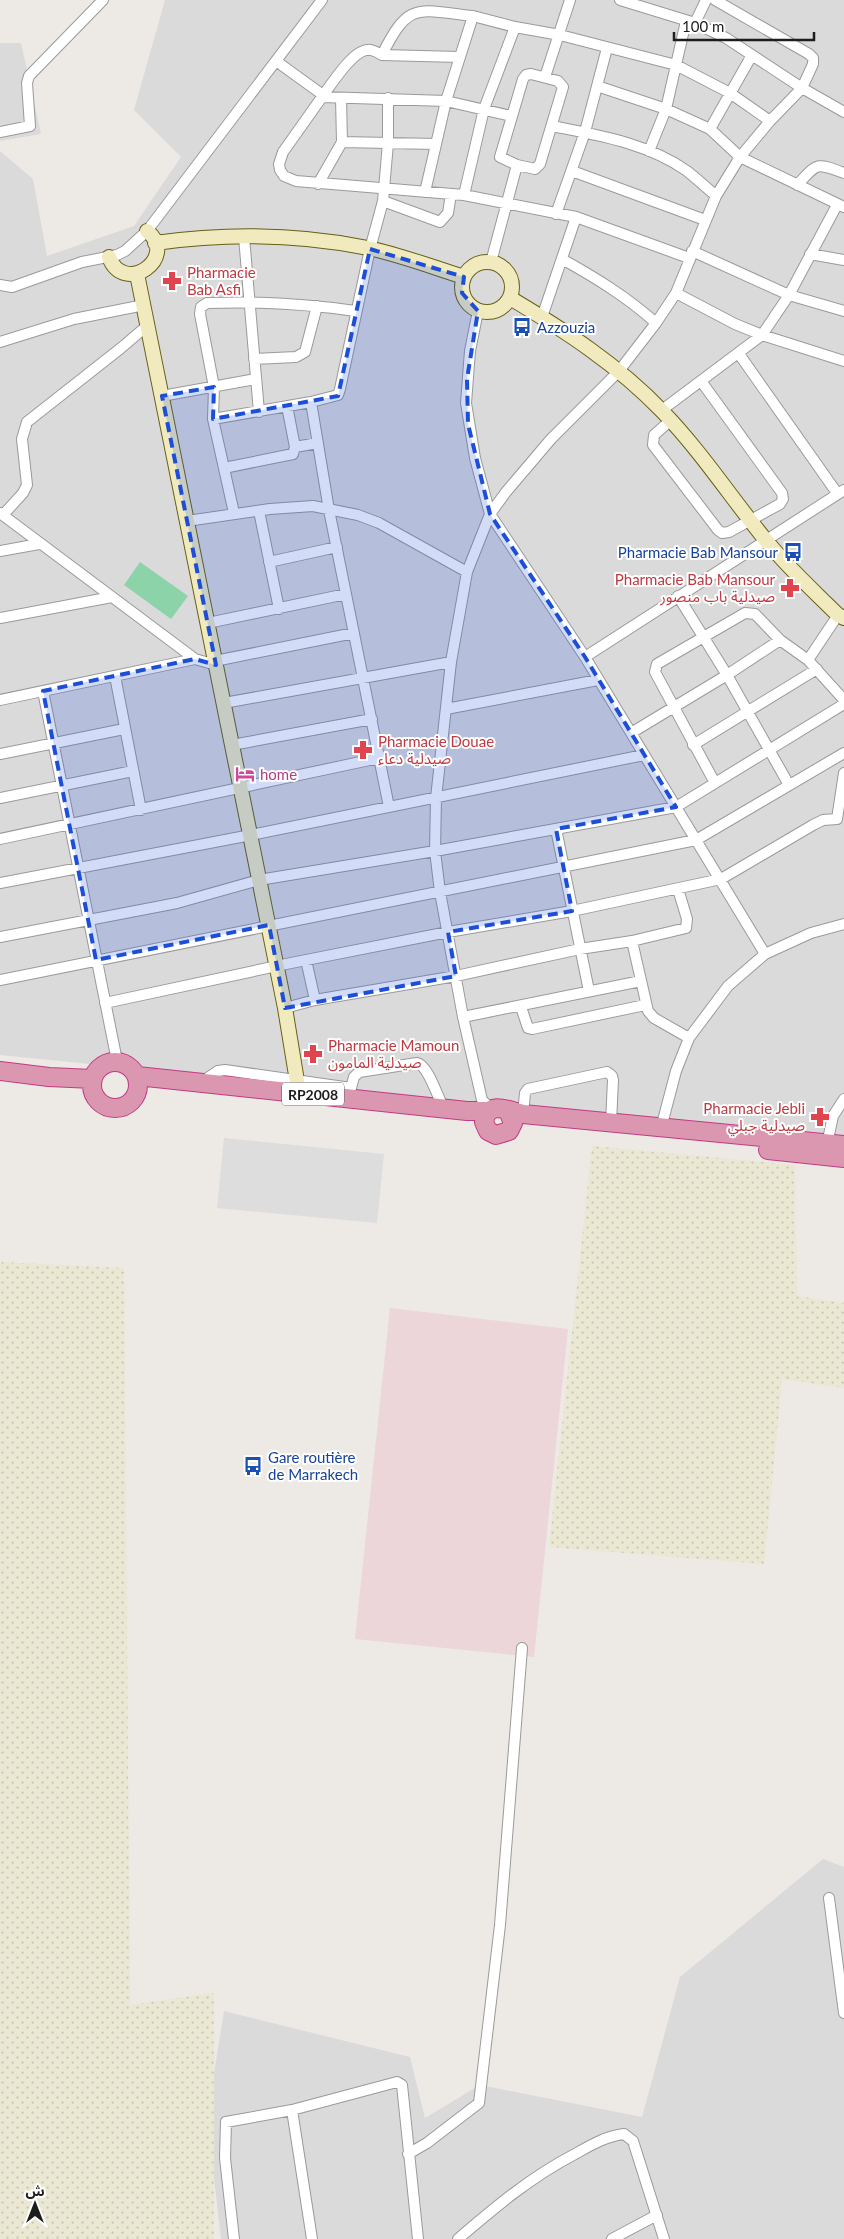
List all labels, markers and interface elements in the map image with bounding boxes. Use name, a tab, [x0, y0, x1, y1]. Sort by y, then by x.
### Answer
scale bar	[674, 10, 814, 42]
text: 100 m	[682, 17, 724, 35]
place label: Pharmacie Bab Asfi	[187, 263, 256, 298]
pharmacy icon: Pharmacie Bab Asfi	[161, 270, 183, 292]
bus stop icon: Azzouzia	[511, 316, 533, 338]
place label: Azzouzia	[537, 318, 595, 336]
bus stop icon: Pharmacie Bab Mansour	[782, 541, 804, 563]
place label: Pharmacie Bab Mansour	[618, 543, 779, 561]
place label: Pharmacie Bab Mansour صيدلية باب منصور	[615, 570, 776, 606]
pharmacy icon: Pharmacie Bab Mansour صيدلية باب منصور	[779, 577, 801, 599]
place label: Pharmacie Douae صيدلية دعاء	[378, 732, 494, 767]
pharmacy icon: Pharmacie Douae صيدلية دعاء	[352, 739, 374, 761]
hotel icon: home	[234, 763, 256, 785]
place label: home	[260, 765, 297, 783]
place label: Pharmacie Mamoun صيدلية المامون	[328, 1036, 459, 1072]
pharmacy icon: Pharmacie Mamoun صيدلية المامون	[302, 1043, 324, 1065]
road number: RP2008	[282, 1082, 344, 1106]
place label: Pharmacie Jebli صيدلية جبلي	[703, 1099, 805, 1137]
pharmacy icon: Pharmacie Jebli صيدلية جبلي	[809, 1106, 831, 1128]
place label: Gare routière de Marrakech	[268, 1448, 358, 1483]
bus stop icon: Gare routière de Marrakech	[242, 1455, 264, 1477]
north arrow	[10, 2179, 60, 2229]
text: ش	[25, 2182, 45, 2199]

